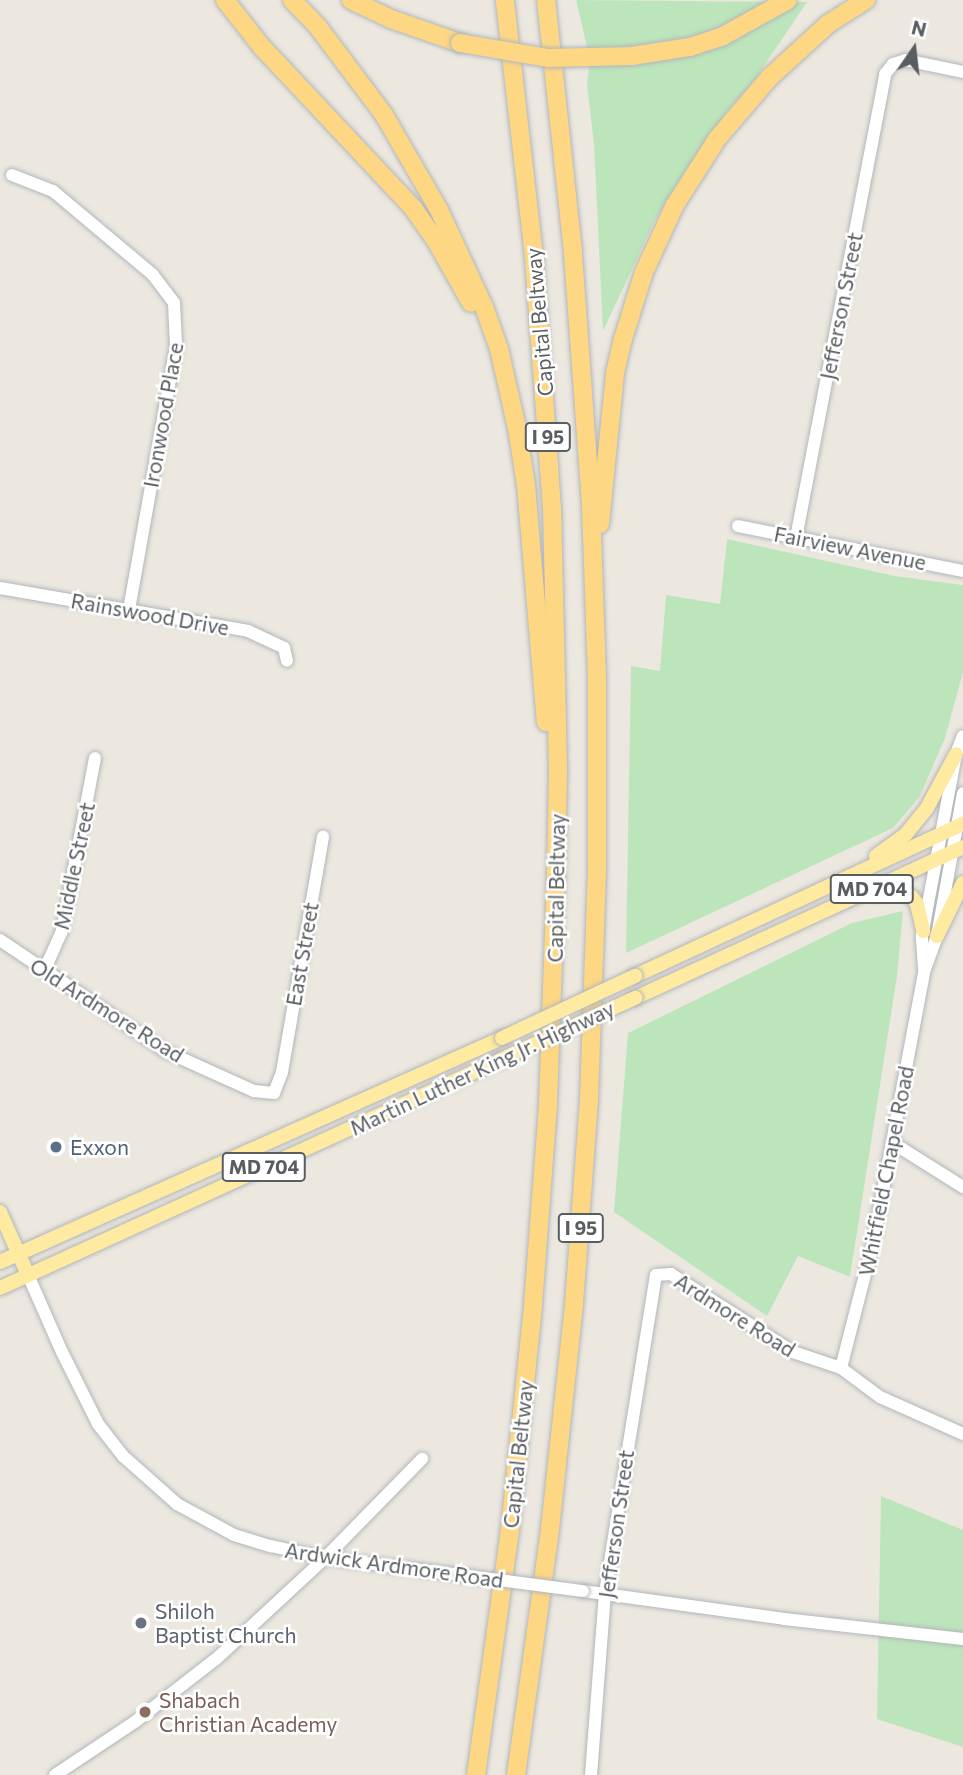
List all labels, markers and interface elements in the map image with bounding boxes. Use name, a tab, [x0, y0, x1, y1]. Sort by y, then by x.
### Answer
north arrow	[879, 14, 949, 84]
text: N	[909, 15, 929, 41]
street label: Jefferson Street	[814, 230, 868, 382]
street label: Capital Beltway	[520, 247, 558, 397]
street label: Ironwood Place	[138, 340, 188, 490]
road number: I 95	[524, 422, 572, 452]
street label: Fairview Avenue	[772, 521, 928, 575]
street label: Rainswood Drive	[69, 588, 231, 640]
street label: Middle Street	[48, 800, 100, 932]
street label: Capital Beltway	[542, 813, 570, 963]
road number: MD 704	[828, 874, 916, 904]
street label: East Street	[280, 900, 324, 1008]
street label: Old Ardmore Road	[26, 953, 188, 1067]
street label: Martin Luther King Jr. Highway	[346, 995, 618, 1141]
street label: Whitfield Chapel Road	[853, 1064, 919, 1278]
place label: Exxon	[70, 1134, 129, 1160]
marker: Exxon	[48, 1139, 64, 1155]
road number: MD 704	[220, 1152, 308, 1182]
road number: I 95	[556, 1212, 606, 1244]
street label: Ardmore Road	[670, 1268, 800, 1362]
street label: Capital Beltway	[498, 1379, 538, 1529]
street label: Jefferson Street	[593, 1448, 639, 1600]
street label: Ardwick Ardmore Road	[283, 1537, 505, 1593]
place label: Shiloh Baptist Church	[155, 1598, 297, 1648]
marker: Shiloh Baptist Church	[133, 1615, 149, 1631]
place label: Shabach Christian Academy	[159, 1687, 337, 1737]
marker: Shabach Christian Academy	[137, 1704, 153, 1720]

